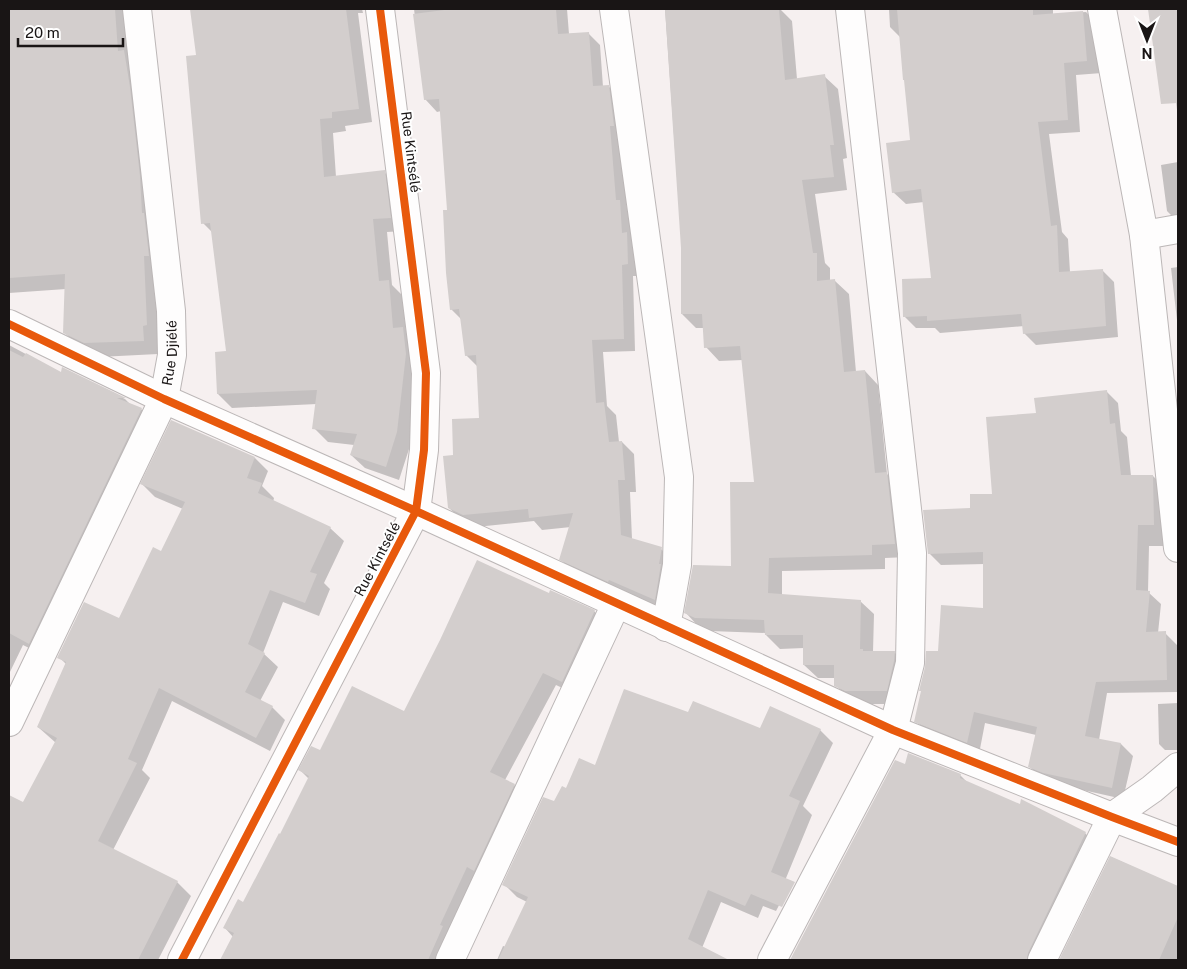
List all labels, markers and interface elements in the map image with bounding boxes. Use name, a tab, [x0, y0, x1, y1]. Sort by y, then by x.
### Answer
scale bar	[18, 15, 122, 47]
north arrow	[1122, 15, 1172, 65]
text: 20 m	[25, 24, 60, 41]
text: N	[1142, 45, 1152, 61]
street label: Rue Kintsélé	[398, 110, 424, 194]
street label: Rue Djiélé	[159, 320, 180, 387]
street label: Rue Kintsélé	[351, 519, 403, 599]

